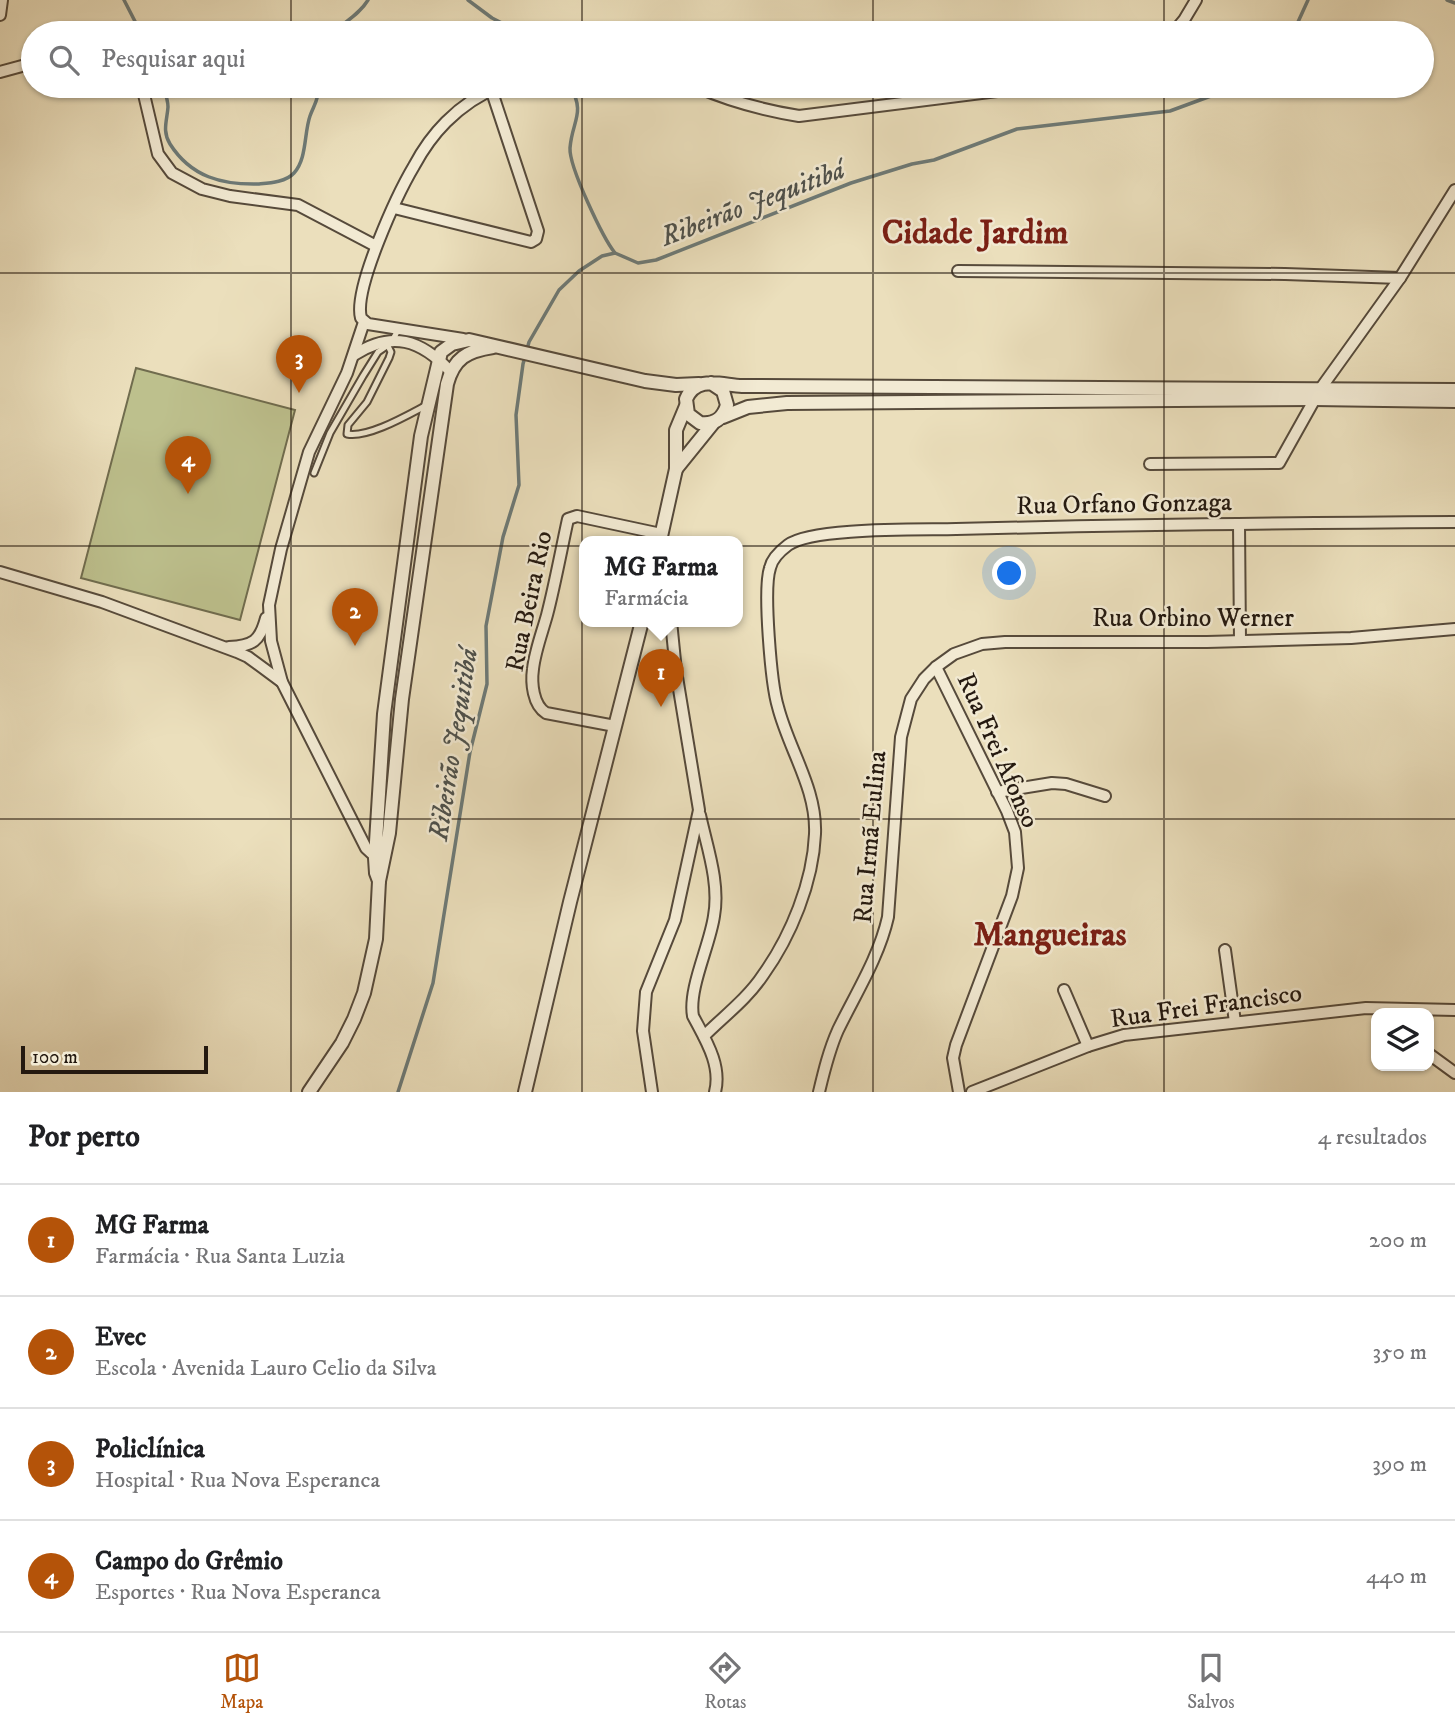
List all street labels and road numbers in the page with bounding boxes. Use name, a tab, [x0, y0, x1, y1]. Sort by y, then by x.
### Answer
street label: Rua Orfano Gonzaga	[1016, 486, 1232, 523]
street label: Rua Beira Rio	[498, 528, 561, 675]
street label: Rua Orbino Werner	[1092, 602, 1294, 635]
street label: Rua Frei Afonso	[949, 668, 1046, 833]
street label: Rua Irmã Eulina	[847, 749, 894, 925]
street label: Rua Frei Francisco	[1108, 977, 1304, 1036]

